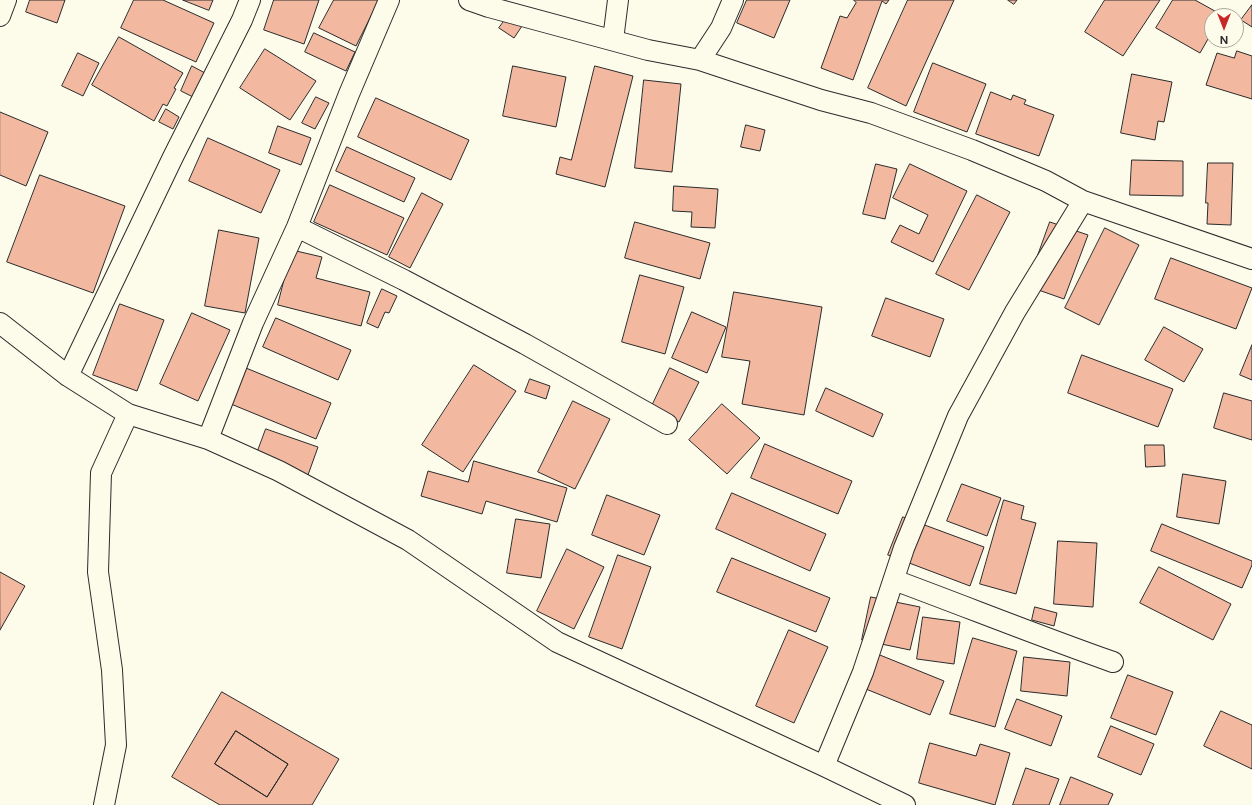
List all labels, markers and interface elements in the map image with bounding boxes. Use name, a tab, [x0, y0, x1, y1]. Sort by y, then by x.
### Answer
north arrow	[1204, 8, 1244, 48]
text: N	[1220, 33, 1228, 46]

